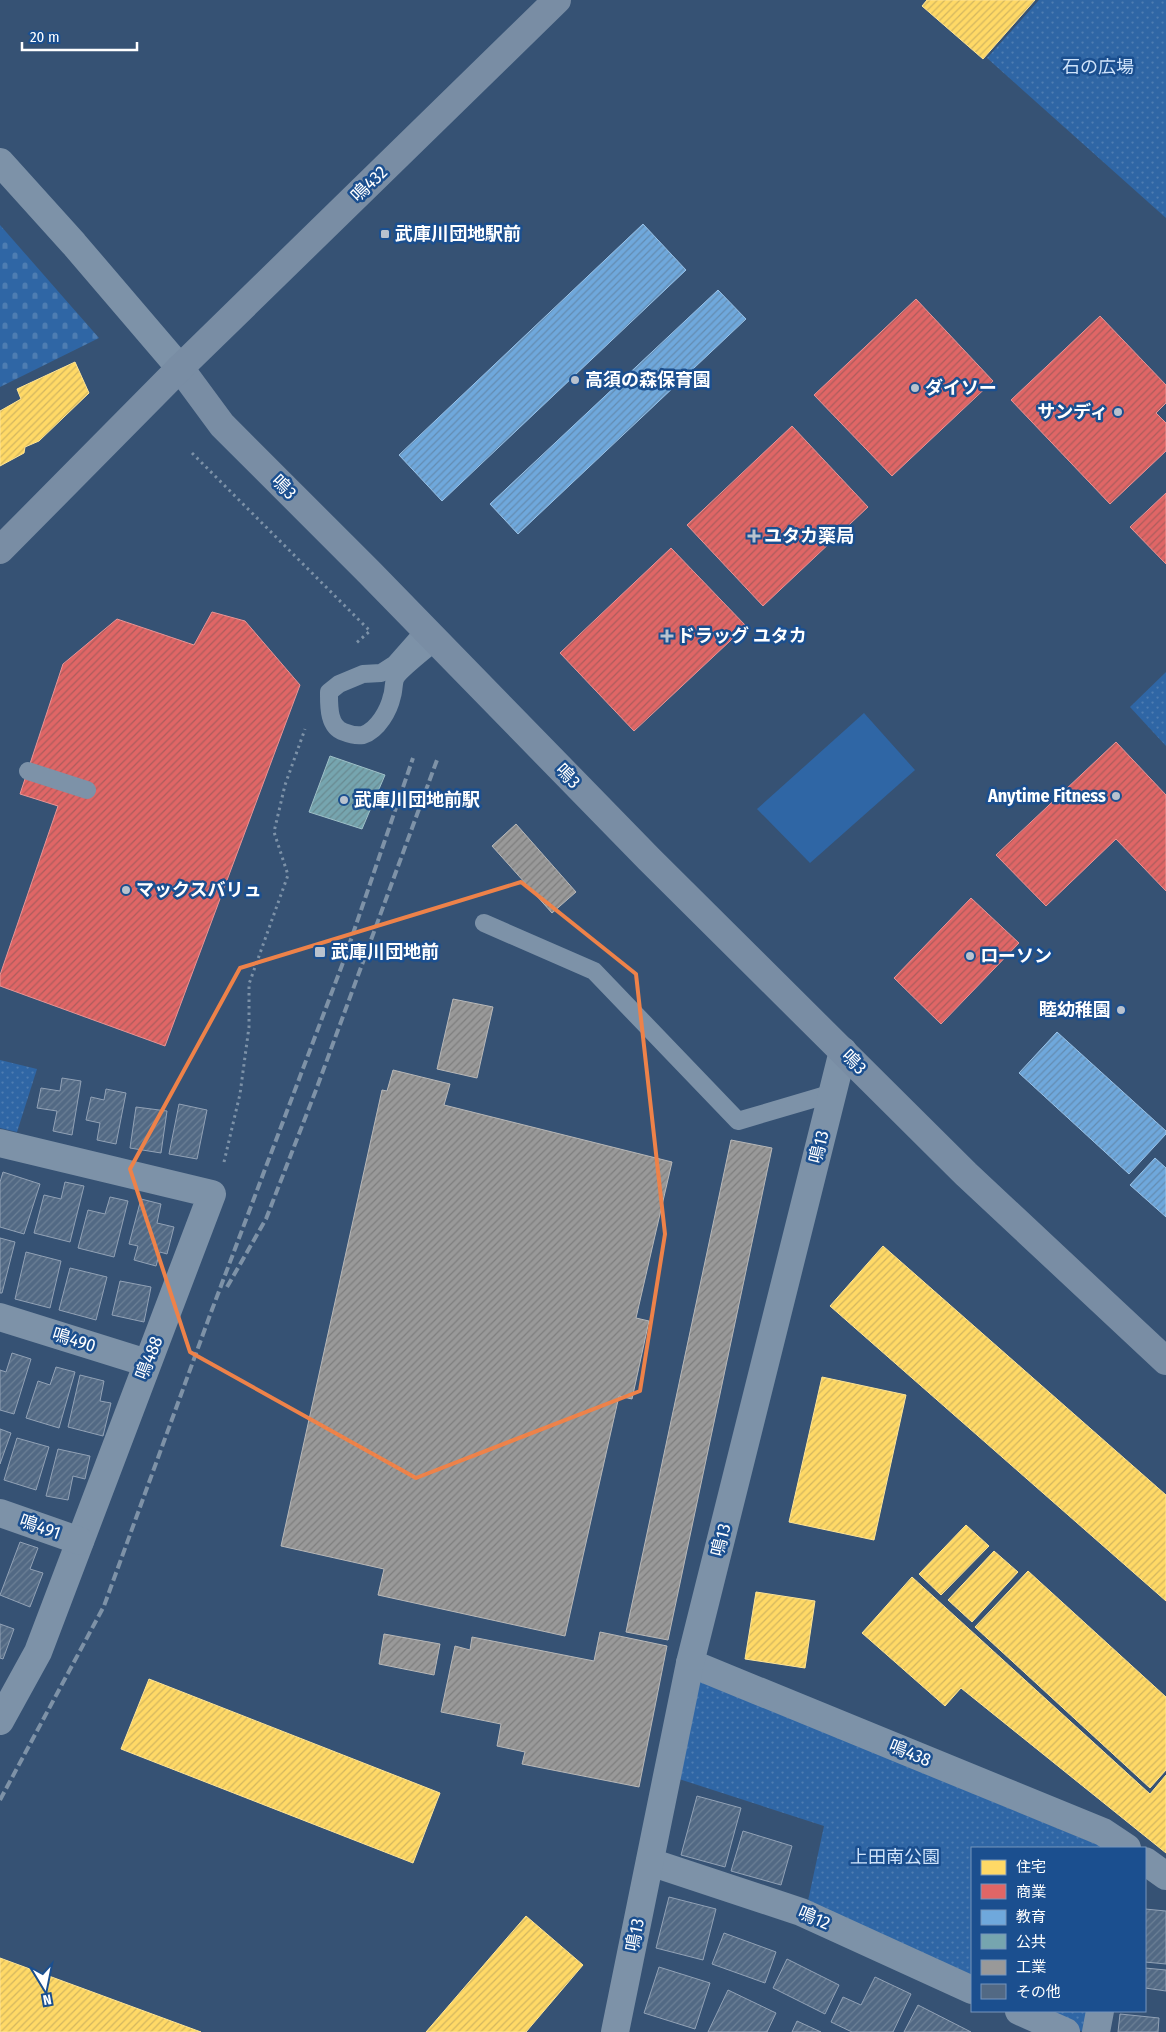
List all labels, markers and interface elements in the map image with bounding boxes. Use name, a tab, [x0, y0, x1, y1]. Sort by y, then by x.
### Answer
scale bar	[22, 20, 138, 52]
text: 20 m	[30, 28, 60, 46]
park label: 石の広場	[1062, 56, 1134, 78]
street label: 鳴432	[346, 161, 392, 207]
place label: 武庫川団地駅前	[395, 223, 521, 245]
marker: 武庫川団地駅前	[379, 228, 391, 240]
place label: 高須の森保育園	[585, 369, 711, 391]
marker: 高須の森保育園	[569, 374, 581, 386]
place label: ダイソー	[925, 377, 997, 399]
marker: ダイソー	[909, 382, 921, 394]
place label: サンディ	[1037, 401, 1108, 423]
marker: サンディ	[1112, 406, 1124, 418]
street label: 鳴3	[267, 470, 301, 504]
place label: ユタカ薬局	[764, 525, 854, 547]
marker: ユタカ薬局	[748, 530, 760, 542]
place label: ドラッグ ユタカ	[677, 625, 807, 647]
marker: ドラッグ ユタカ	[661, 630, 673, 642]
street label: 鳴3	[551, 759, 585, 793]
place label: Anytime Fitness	[987, 785, 1106, 807]
place label: 武庫川団地前駅	[354, 789, 480, 811]
marker: Anytime Fitness	[1110, 790, 1122, 802]
marker: 武庫川団地前駅	[338, 794, 350, 806]
place label: マックスバリュ	[136, 879, 261, 901]
marker: マックスバリュ	[120, 884, 132, 896]
place label: 武庫川団地前	[331, 941, 439, 963]
marker: 武庫川団地前	[313, 945, 327, 959]
place label: ローソン	[980, 945, 1052, 967]
marker: ローソン	[964, 950, 976, 962]
place label: 睦幼稚園	[1039, 999, 1111, 1021]
marker: 睦幼稚園	[1115, 1004, 1127, 1016]
street label: 鳴3	[837, 1045, 871, 1079]
street label: 鳴13	[804, 1128, 834, 1166]
street label: 鳴490	[49, 1323, 99, 1357]
street label: 鳴488	[131, 1333, 167, 1383]
street label: 鳴491	[17, 1510, 63, 1544]
street label: 鳴13	[706, 1521, 736, 1559]
street label: 鳴438	[886, 1735, 934, 1771]
park label: 上田南公園	[850, 1846, 940, 1868]
legend	[971, 1847, 1146, 2012]
text: 住宅	[1016, 1858, 1046, 1876]
text: 商業	[1016, 1883, 1046, 1901]
street label: 鳴12	[795, 1901, 834, 1935]
text: 教育	[1016, 1908, 1046, 1926]
street label: 鳴13	[621, 1917, 649, 1953]
text: 公共	[1016, 1933, 1046, 1951]
text: 工業	[1016, 1958, 1046, 1976]
north arrow	[20, 1962, 70, 2012]
text: その他	[1016, 1983, 1061, 2001]
text: N	[42, 1990, 53, 2008]

